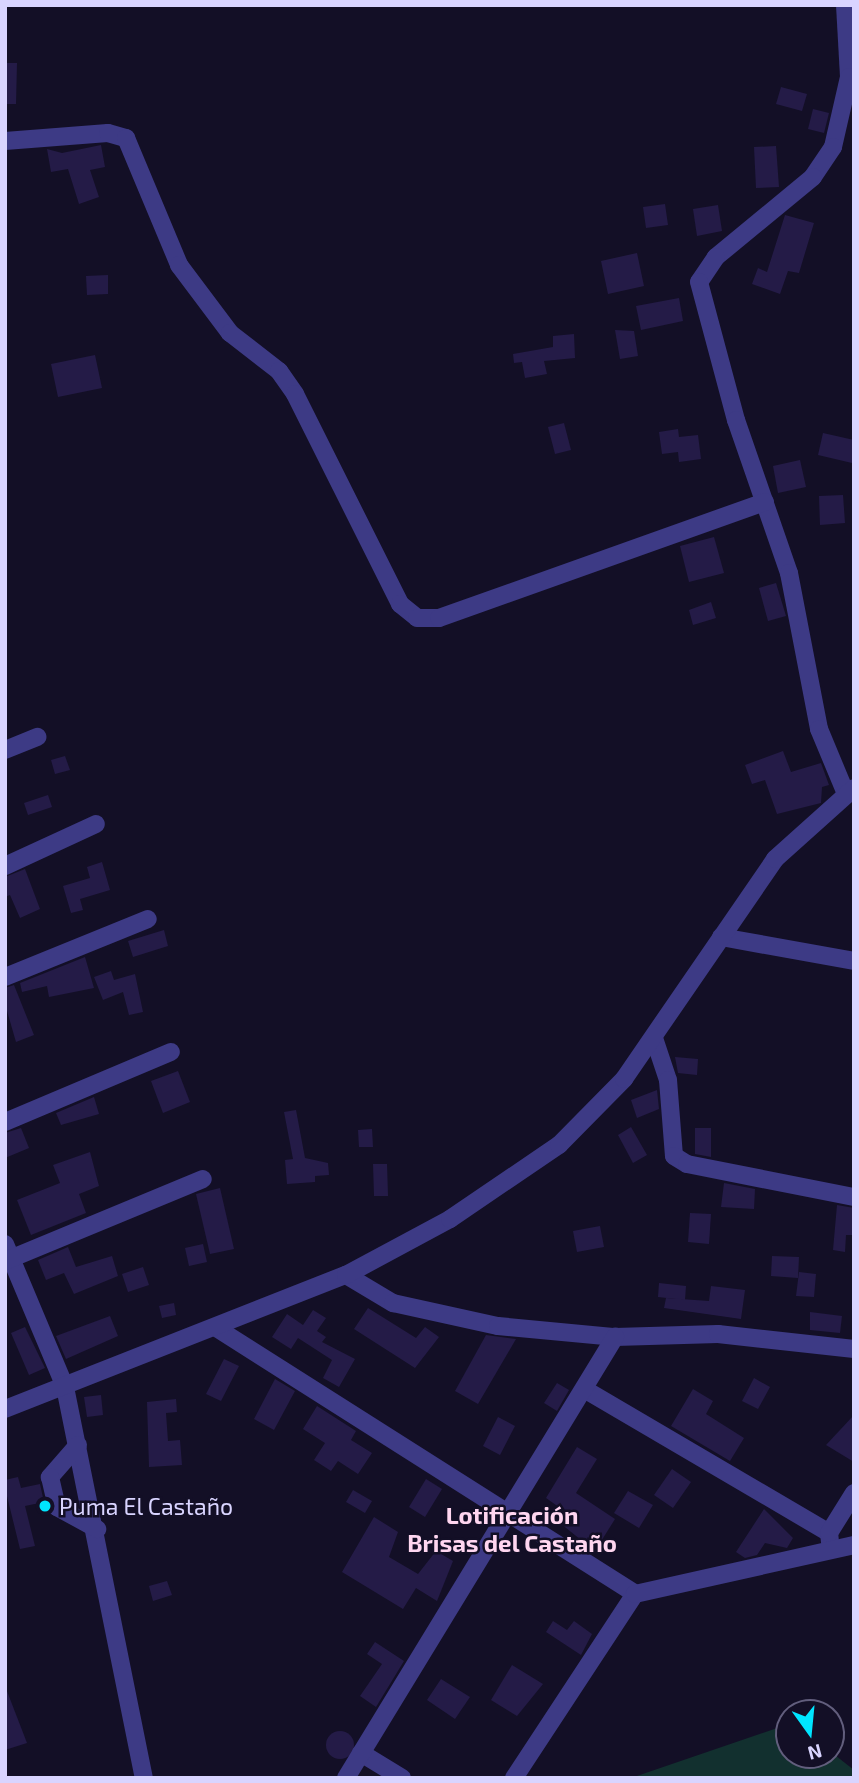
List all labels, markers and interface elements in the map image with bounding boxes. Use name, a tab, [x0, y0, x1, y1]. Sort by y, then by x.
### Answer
place label: Puma El Castaño	[59, 1492, 234, 1520]
marker: Puma El Castaño	[37, 1498, 53, 1514]
district label: Lotificación Brisas del Castaño	[407, 1501, 617, 1557]
north arrow	[775, 1699, 845, 1769]
text: N	[805, 1740, 825, 1766]

